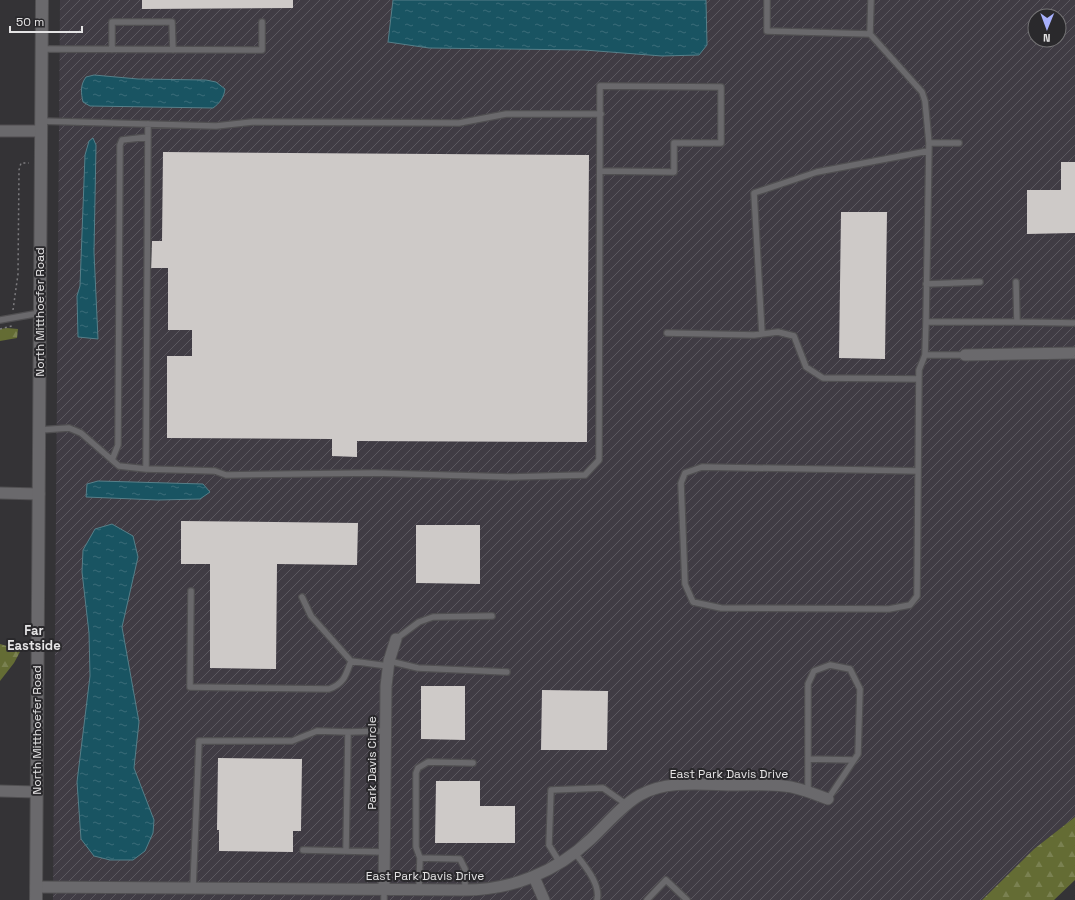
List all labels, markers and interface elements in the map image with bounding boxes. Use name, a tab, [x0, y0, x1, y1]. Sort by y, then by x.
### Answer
scale bar	[10, 8, 82, 34]
north arrow	[1027, 8, 1067, 48]
text: 50 m	[16, 14, 44, 30]
text: N	[1043, 31, 1051, 45]
street label: North Mitthoefer Road	[32, 247, 48, 377]
district label: Far Eastside	[7, 622, 61, 654]
street label: North Mitthoefer Road	[29, 665, 45, 795]
street label: Park Davis Circle	[364, 716, 380, 810]
street label: East Park Davis Drive	[670, 766, 788, 782]
street label: East Park Davis Drive	[366, 868, 484, 884]

